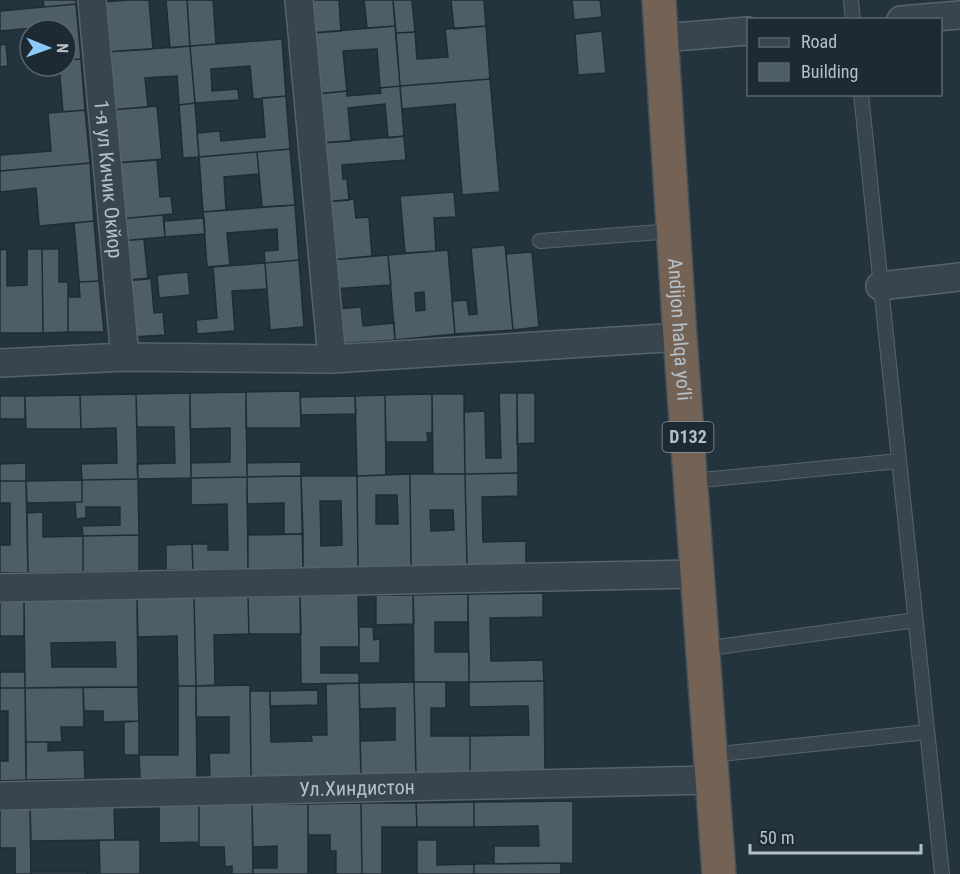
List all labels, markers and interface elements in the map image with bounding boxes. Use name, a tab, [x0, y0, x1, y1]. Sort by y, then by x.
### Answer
north arrow	[18, 18, 78, 78]
legend	[747, 18, 942, 96]
text: Road	[801, 31, 837, 52]
text: N	[53, 43, 72, 53]
text: Building	[801, 61, 858, 82]
street label: 1-я ул Кичик Окйор	[89, 99, 128, 259]
street label: Andijon halqa yo‘li	[663, 257, 697, 401]
road number: D132	[662, 422, 714, 452]
street label: Ул.Хиндистон	[299, 775, 415, 801]
scale bar	[750, 817, 921, 855]
text: 50 m	[759, 827, 794, 848]

